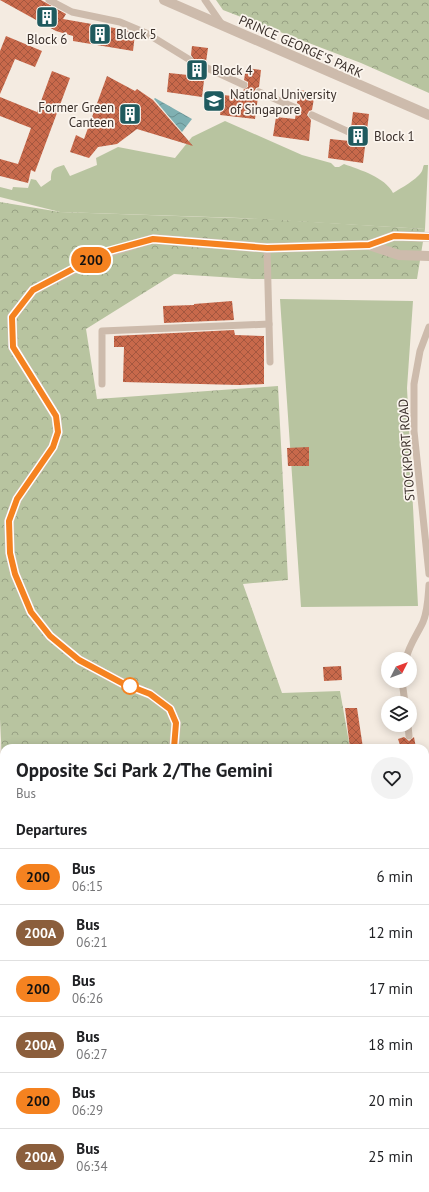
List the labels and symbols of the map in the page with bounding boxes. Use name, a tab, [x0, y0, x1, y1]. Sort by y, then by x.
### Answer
building icon: Block 6	[34, 4, 60, 30]
street label: PRINCE GEORGE'S PARK	[236, 11, 366, 82]
building icon: Block 5	[87, 21, 113, 47]
place label: Block 5	[116, 26, 157, 43]
place label: Block 6	[27, 31, 67, 48]
building icon: Block 4	[184, 57, 210, 83]
place label: Block 4	[212, 62, 253, 79]
place label: National University of Singapore	[230, 86, 337, 118]
school or university icon: National University of Singapore	[201, 88, 227, 114]
place label: Former Green Canteen	[38, 99, 114, 131]
building icon: Former Green Canteen	[117, 101, 143, 127]
building icon: Block 1	[345, 123, 371, 149]
place label: Block 1	[374, 128, 415, 145]
line badge: 200	[68, 247, 114, 273]
street label: STOCKPORT ROAD	[394, 398, 419, 502]
north arrow	[381, 652, 417, 688]
unlabelled marker	[121, 677, 139, 695]

